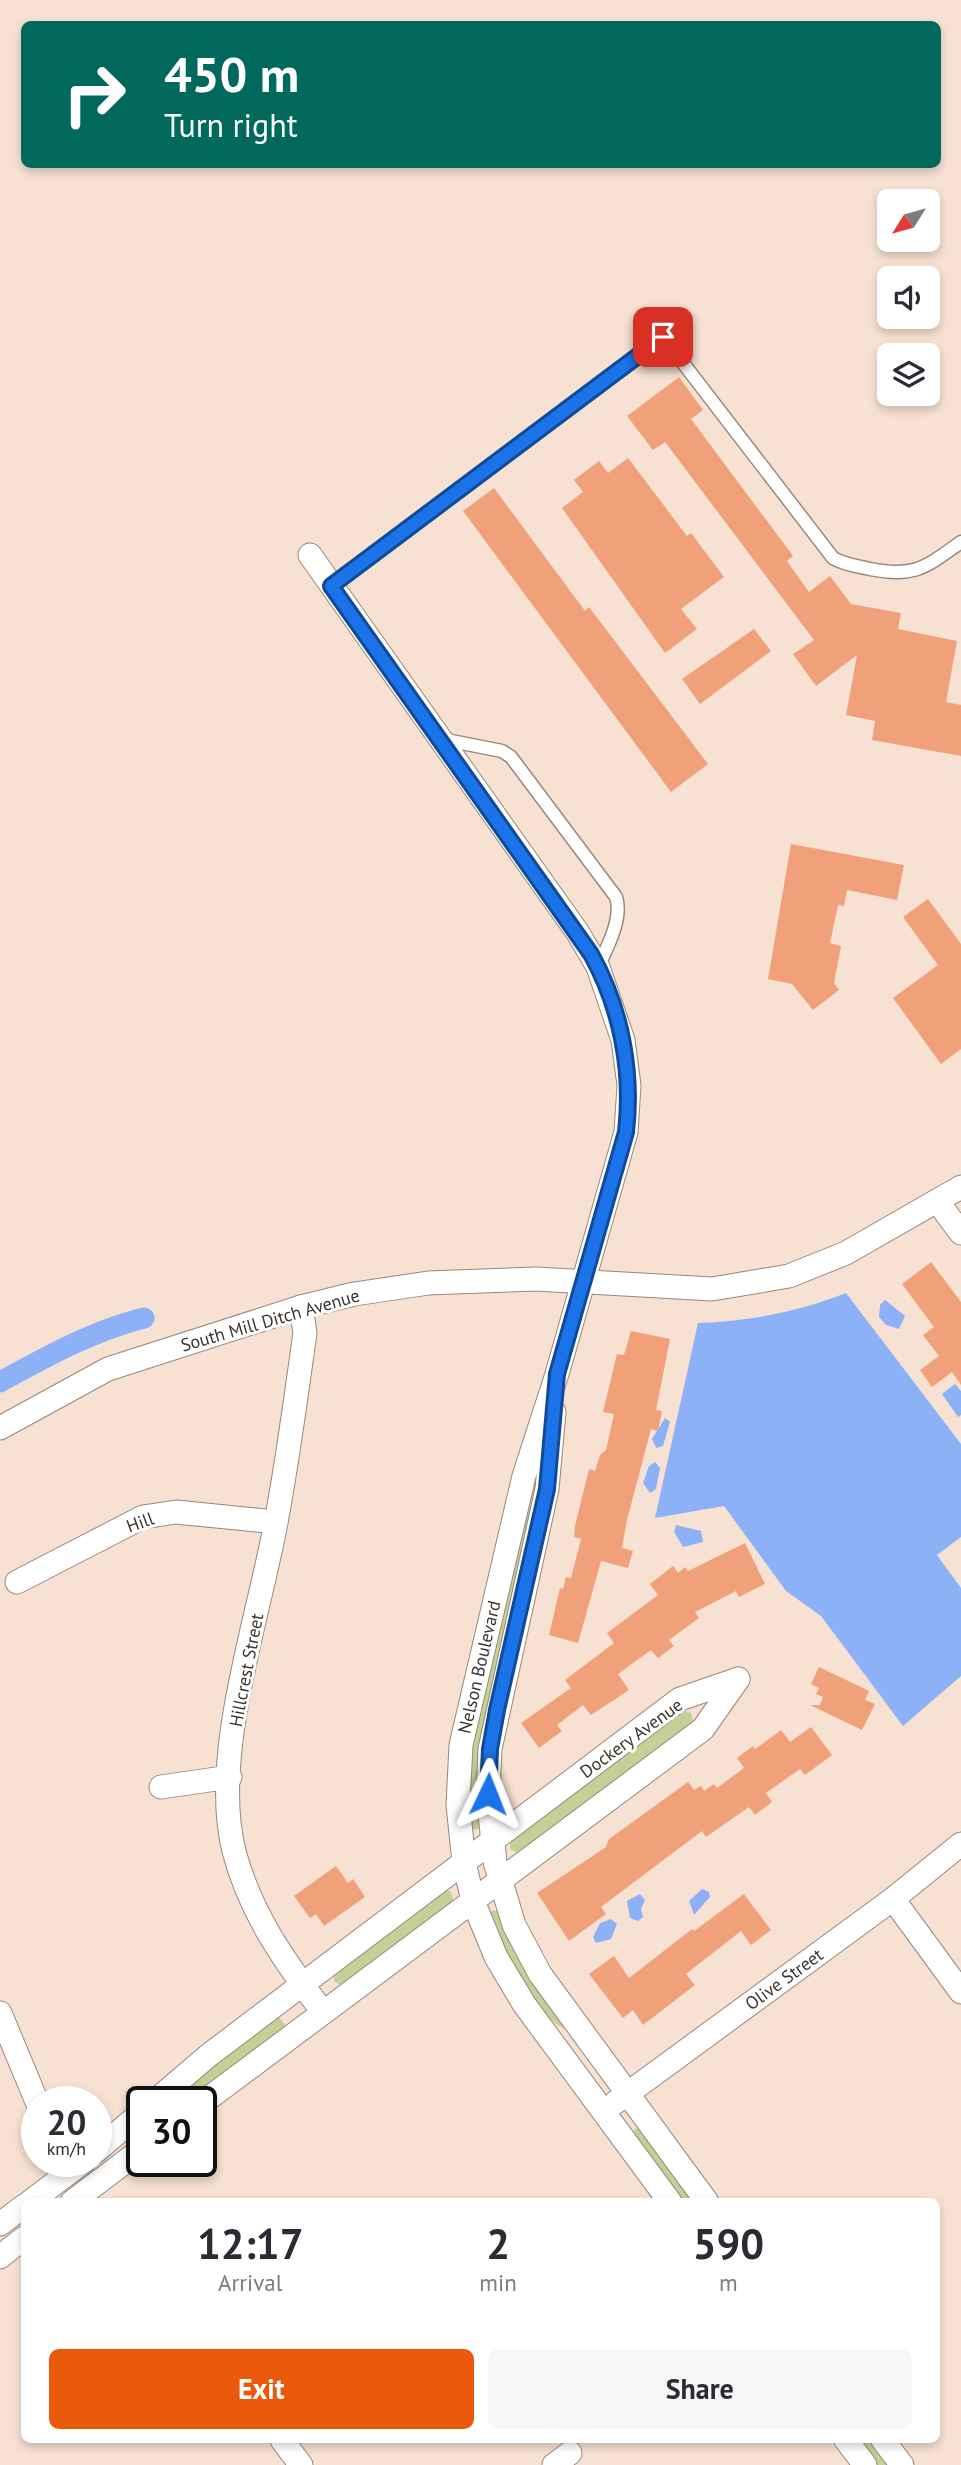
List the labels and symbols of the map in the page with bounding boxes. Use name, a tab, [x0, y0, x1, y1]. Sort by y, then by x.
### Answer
north arrow	[877, 189, 940, 252]
pin	[633, 307, 693, 367]
street label: South Mill Ditch Avenue	[178, 1283, 362, 1357]
street label: Hill	[123, 1506, 158, 1537]
street label: Nelson Boulevard	[453, 1598, 505, 1736]
street label: Hillcrest Street	[224, 1611, 268, 1729]
street label: Dockery Avenue	[575, 1693, 687, 1783]
position arrow	[451, 1757, 525, 1831]
street label: Olive Street	[741, 1943, 827, 2015]
speed limit sign: 30	[126, 2086, 217, 2177]

